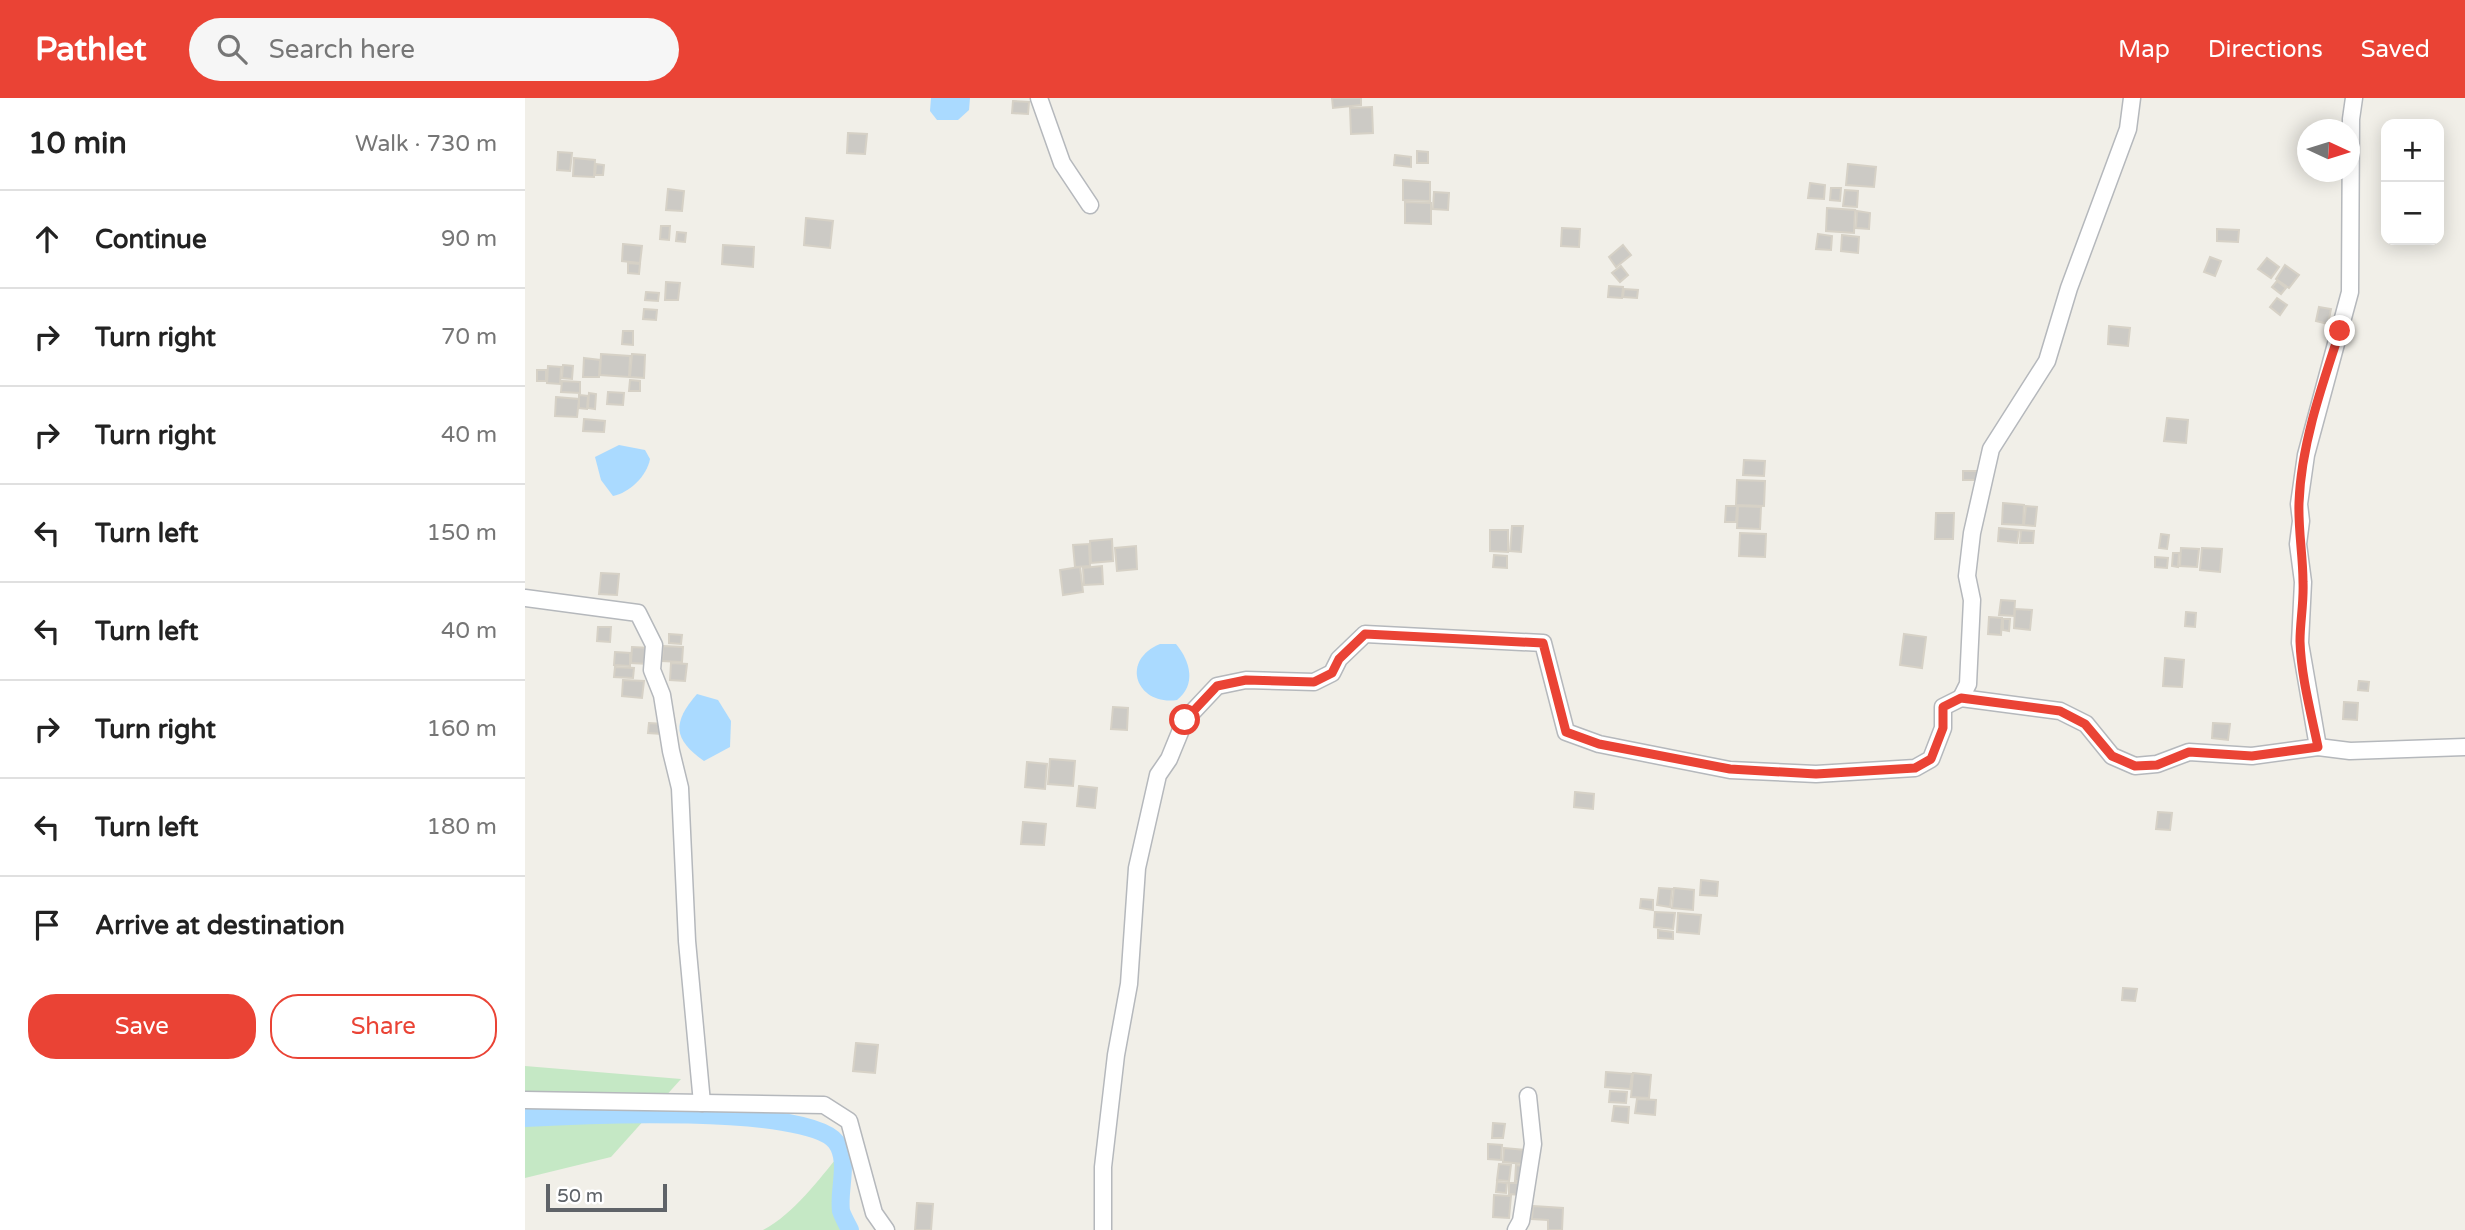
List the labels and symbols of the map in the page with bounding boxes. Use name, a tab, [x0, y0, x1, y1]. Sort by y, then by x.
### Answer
north arrow	[2297, 119, 2360, 182]
route end	[2324, 315, 2355, 346]
route start	[1169, 704, 1200, 735]
scale bar	[546, 1181, 667, 1213]

